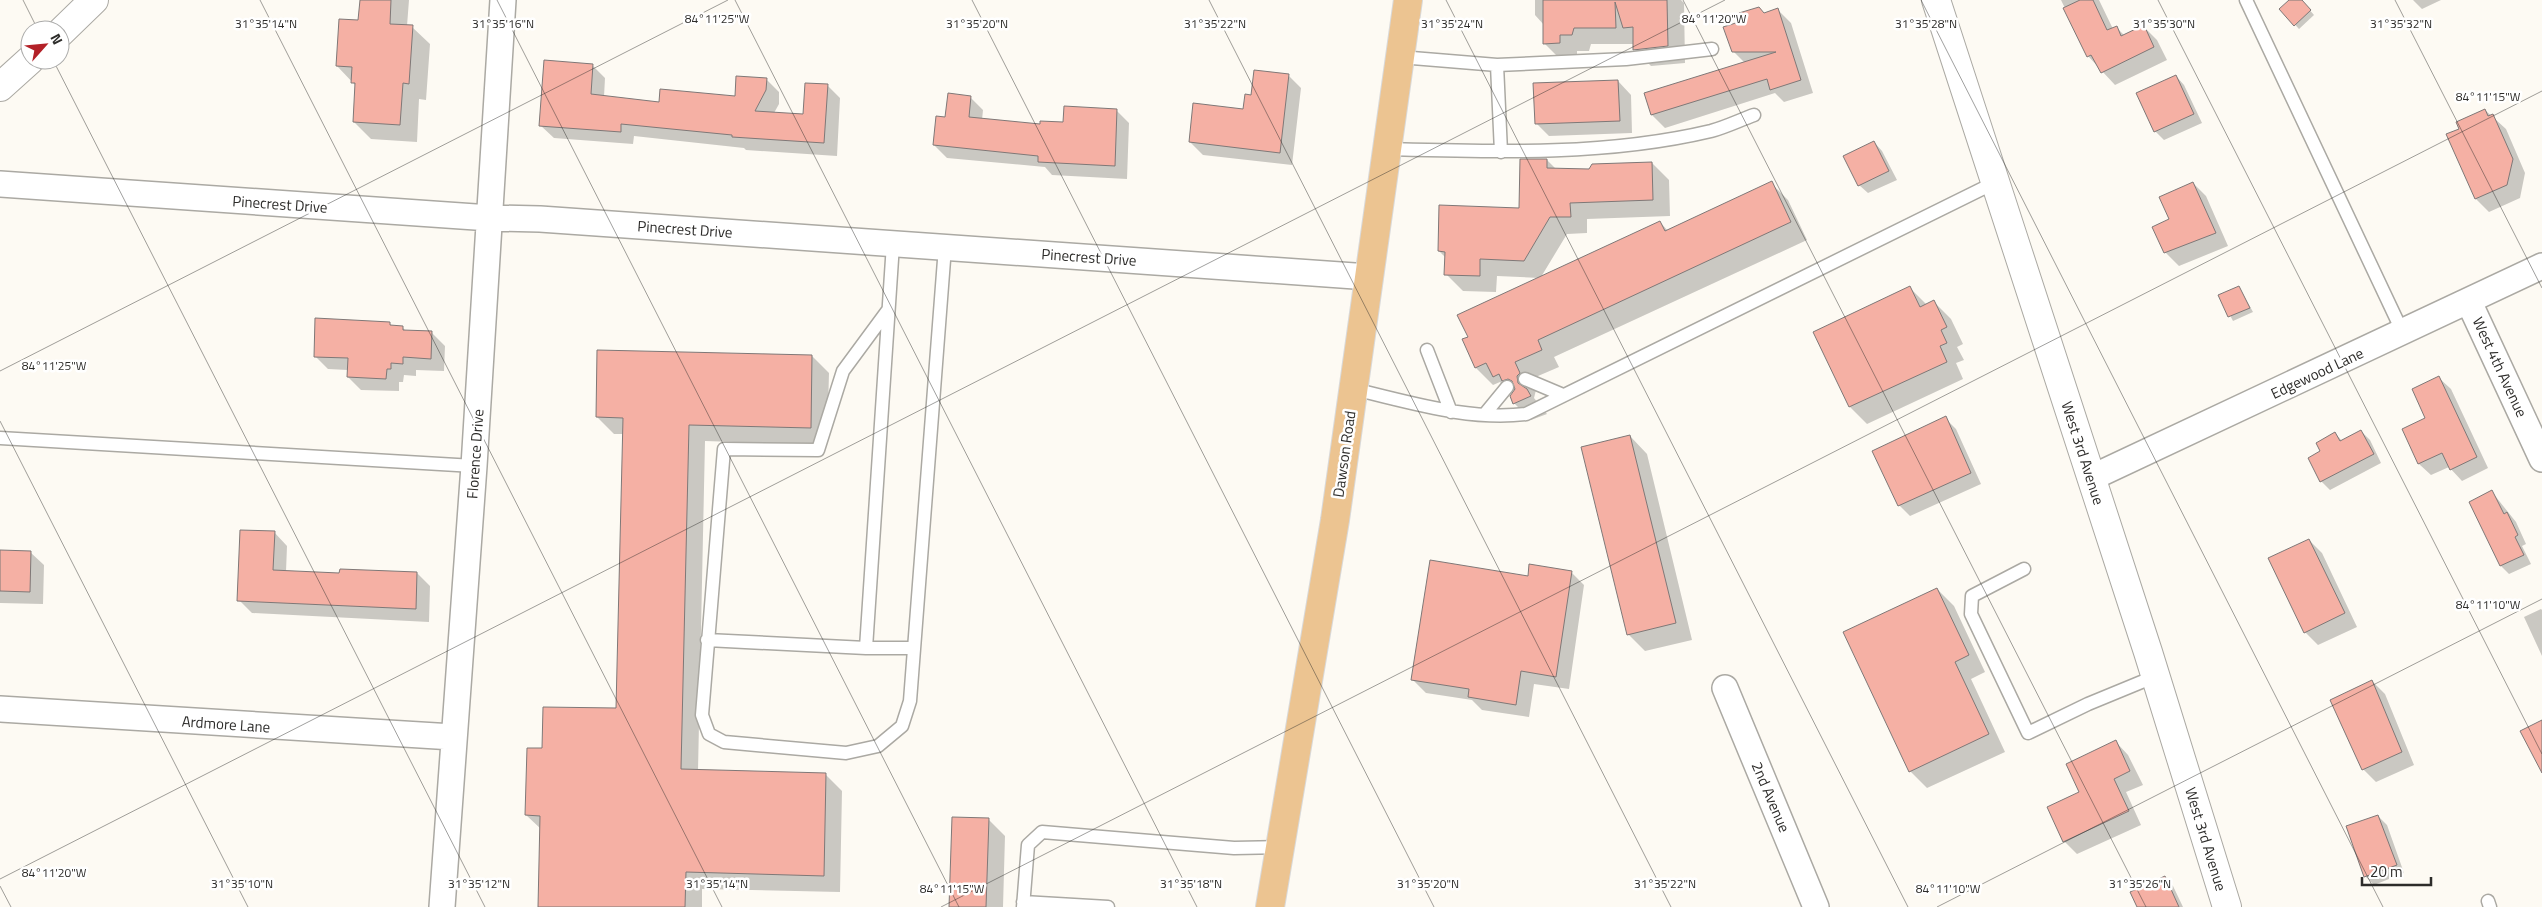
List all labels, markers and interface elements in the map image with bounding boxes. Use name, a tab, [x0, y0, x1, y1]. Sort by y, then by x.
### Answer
text: 84°11'25"W	[685, 9, 750, 28]
text: 84°11'20"W	[1682, 9, 1747, 28]
text: 31°35'14"N	[235, 14, 297, 33]
text: 31°35'16"N	[472, 14, 534, 33]
text: 31°35'20"N	[946, 14, 1008, 33]
text: 31°35'22"N	[1184, 14, 1246, 33]
text: 31°35'24"N	[1421, 14, 1483, 33]
text: 31°35'28"N	[1895, 14, 1957, 33]
text: 31°35'30"N	[2133, 14, 2195, 33]
text: 31°35'32"N	[2370, 14, 2432, 33]
north arrow	[20, 20, 70, 70]
text: N	[45, 30, 69, 48]
text: 84°11'15"W	[2456, 87, 2521, 106]
street label: Pinecrest Drive	[232, 189, 328, 219]
street label: Pinecrest Drive	[637, 214, 733, 244]
street label: Pinecrest Drive	[1041, 242, 1137, 272]
street label: West 4th Avenue	[2467, 313, 2533, 421]
street label: Edgewood Lane	[2267, 341, 2367, 405]
text: 84°11'25"W	[22, 356, 87, 375]
street label: West 3rd Avenue	[2055, 398, 2111, 508]
street label: Florence Drive	[460, 408, 490, 500]
street label: Dawson Road	[1327, 409, 1361, 499]
text: 84°11'10"W	[2456, 595, 2521, 614]
street label: Ardmore Lane	[181, 709, 271, 739]
street label: 2nd Avenue	[1746, 758, 1796, 836]
street label: West 3rd Avenue	[2179, 784, 2233, 894]
scale bar	[2362, 854, 2431, 886]
text: 20 m	[2370, 860, 2403, 883]
text: 84°11'20"W	[22, 863, 87, 882]
text: 31°35'10"N	[211, 874, 273, 893]
text: 31°35'12"N	[448, 874, 510, 893]
text: 31°35'14"N	[686, 874, 748, 893]
text: 31°35'18"N	[1160, 874, 1222, 893]
text: 31°35'20"N	[1397, 874, 1459, 893]
text: 31°35'22"N	[1634, 874, 1696, 893]
text: 31°35'26"N	[2109, 874, 2171, 893]
text: 84°11'15"W	[920, 879, 985, 898]
text: 84°11'10"W	[1916, 879, 1981, 898]

